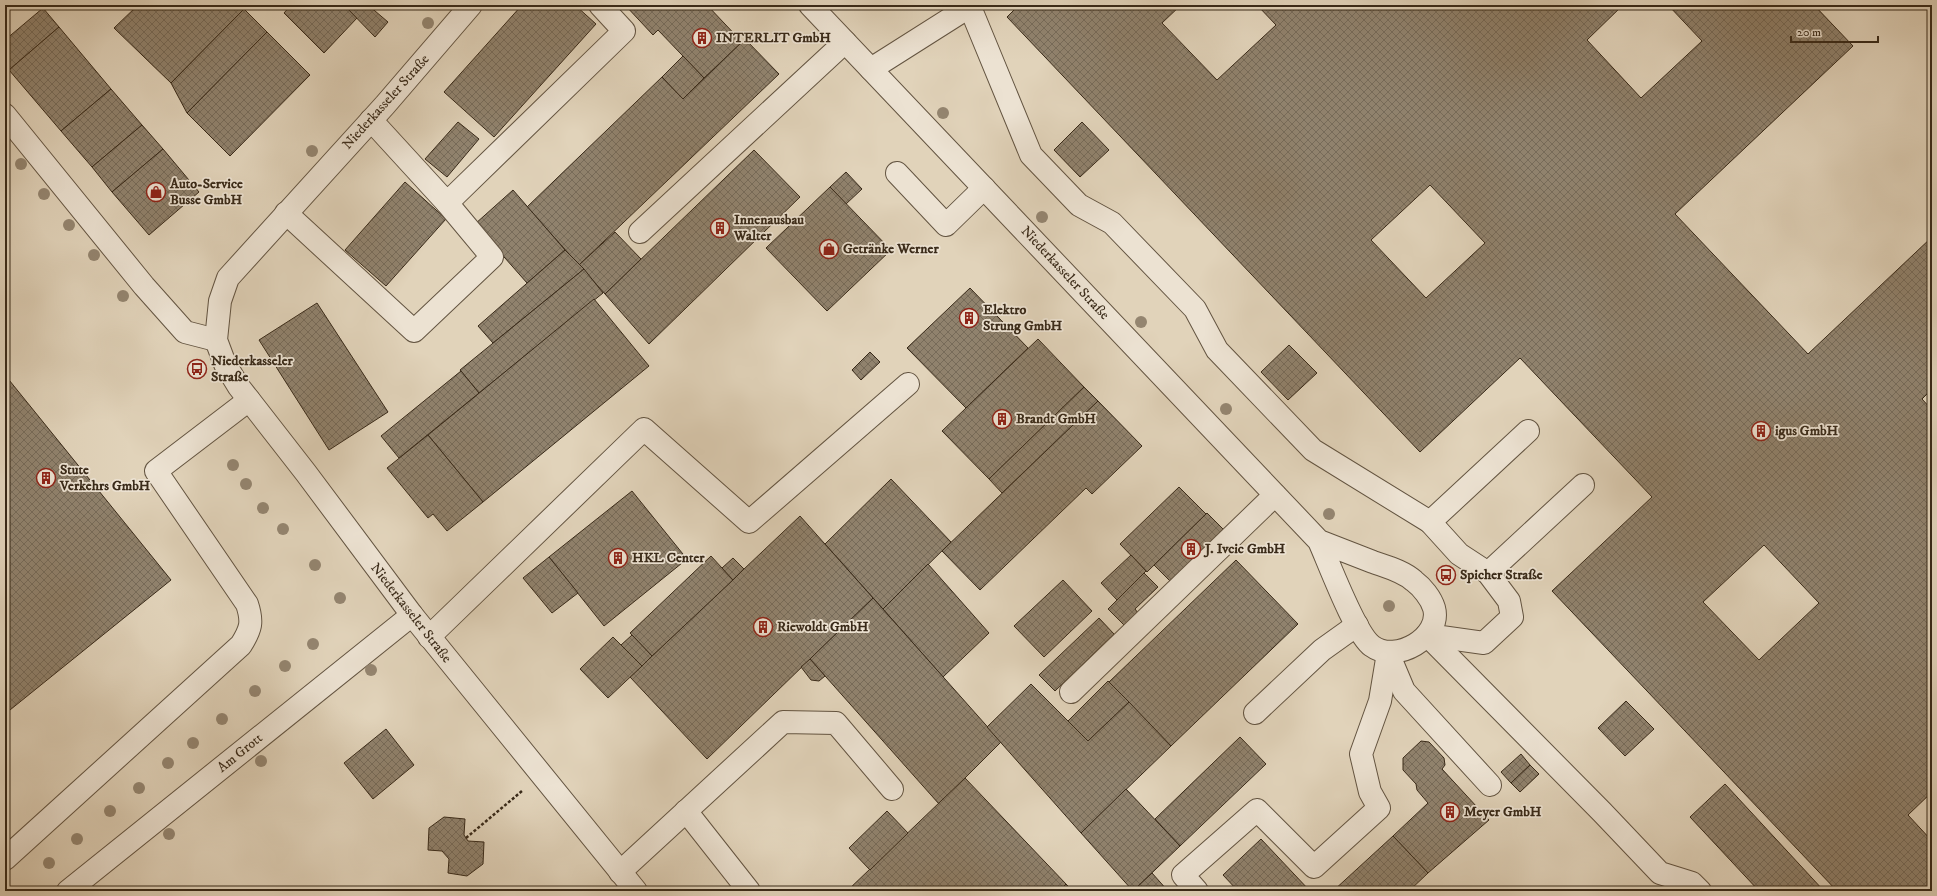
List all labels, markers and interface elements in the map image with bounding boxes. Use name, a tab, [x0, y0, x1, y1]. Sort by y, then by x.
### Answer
scale bar	[1791, 18, 1878, 44]
text: 20 m	[1797, 25, 1821, 40]
building icon: INTERLIT GmbH	[691, 27, 713, 49]
place label: INTERLIT GmbH	[716, 29, 831, 47]
street label: Niederkasseler Straße	[339, 51, 434, 153]
place label: Auto-Service Busse GmbH	[169, 175, 243, 209]
shop icon: Auto-Service Busse GmbH	[145, 181, 167, 203]
place label: Innenausbau Walter	[733, 211, 804, 245]
building icon: Innenausbau Walter	[709, 217, 731, 239]
street label: Niederkasseler Straße	[1017, 222, 1113, 324]
shop icon: Getränke Werner	[818, 238, 840, 260]
place label: Getränke Werner	[843, 240, 939, 258]
place label: Elektro Strung GmbH	[983, 301, 1063, 335]
building icon: Elektro Strung GmbH	[958, 307, 980, 329]
place label: Niederkasseler Straße	[211, 352, 293, 386]
bus stop icon: Niederkasseler Straße	[186, 358, 208, 380]
building icon: Brandt GmbH	[991, 408, 1013, 430]
place label: Brandt GmbH	[1016, 410, 1096, 428]
building icon: igus GmbH	[1750, 420, 1772, 442]
place label: igus GmbH	[1775, 422, 1839, 440]
place label: Stute Verkehrs GmbH	[59, 461, 151, 495]
building icon: Stute Verkehrs GmbH	[35, 467, 57, 489]
building icon: J. Ivcic GmbH	[1180, 538, 1202, 560]
place label: J. Ivcic GmbH	[1203, 540, 1286, 558]
building icon: HKL Center	[607, 547, 629, 569]
place label: HKL Center	[632, 549, 705, 567]
street label: Niederkasseler Straße	[366, 559, 456, 667]
bus stop icon: Spicher Straße	[1435, 564, 1457, 586]
place label: Spicher Straße	[1460, 566, 1543, 584]
building icon: Riewoldt GmbH	[752, 616, 774, 638]
place label: Riewoldt GmbH	[777, 618, 869, 636]
street label: Am Grott	[214, 729, 267, 777]
building icon: Meyer GmbH	[1439, 801, 1461, 823]
place label: Meyer GmbH	[1464, 803, 1542, 821]

